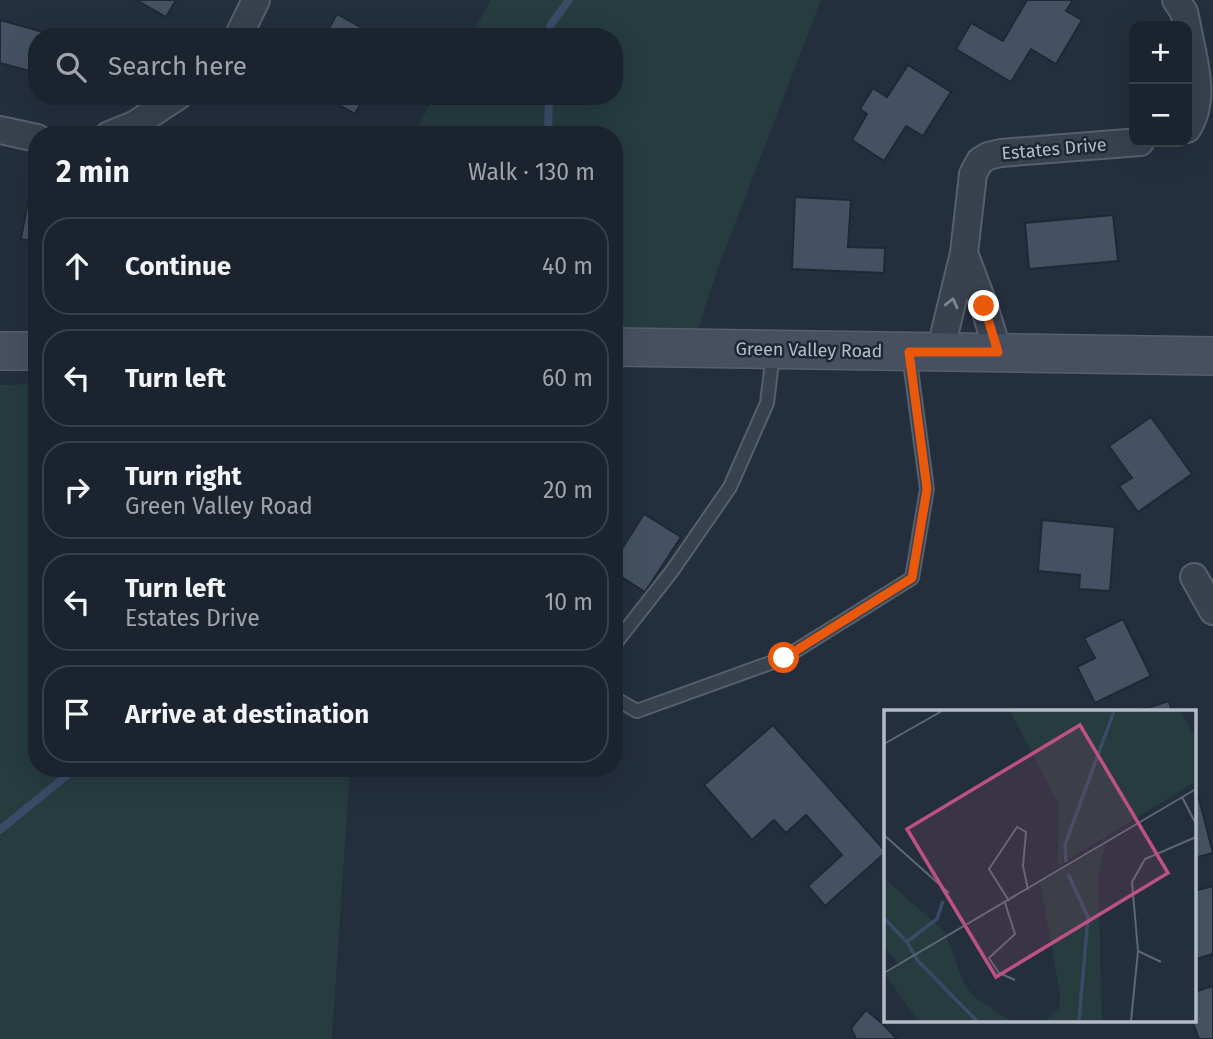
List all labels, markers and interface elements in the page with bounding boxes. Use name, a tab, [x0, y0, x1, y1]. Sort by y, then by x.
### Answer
map controls	[1129, 21, 1192, 147]
button: +	[1129, 21, 1192, 84]
search box	[28, 28, 623, 105]
icon: search	[52, 48, 90, 86]
text: Search here	[108, 51, 247, 82]
button: −	[1129, 84, 1192, 147]
street label: Estates Drive	[1000, 133, 1108, 165]
text: 2 min	[56, 154, 130, 190]
text: Walk · 130 m	[468, 158, 595, 186]
icon: ahead	[58, 247, 96, 285]
text: Continue	[125, 251, 231, 282]
text: 40 m	[542, 252, 593, 280]
route end	[968, 290, 999, 321]
one-way arrow	[944, 297, 958, 309]
street label: Green Valley Road	[735, 338, 883, 362]
icon: left	[58, 359, 96, 397]
text: Turn left	[125, 363, 226, 394]
text: 60 m	[542, 364, 593, 392]
text: Turn right	[125, 461, 242, 492]
icon: right	[58, 471, 96, 509]
text: 20 m	[543, 476, 593, 504]
text: Green Valley Road	[125, 492, 313, 520]
text: Turn left	[125, 573, 226, 604]
icon: left	[58, 583, 96, 621]
text: 10 m	[544, 588, 593, 616]
text: Estates Drive	[125, 604, 260, 632]
route start	[768, 642, 799, 673]
icon: arrive	[58, 695, 96, 733]
text: Arrive at destination	[125, 699, 369, 730]
inset map	[884, 710, 1196, 1021]

